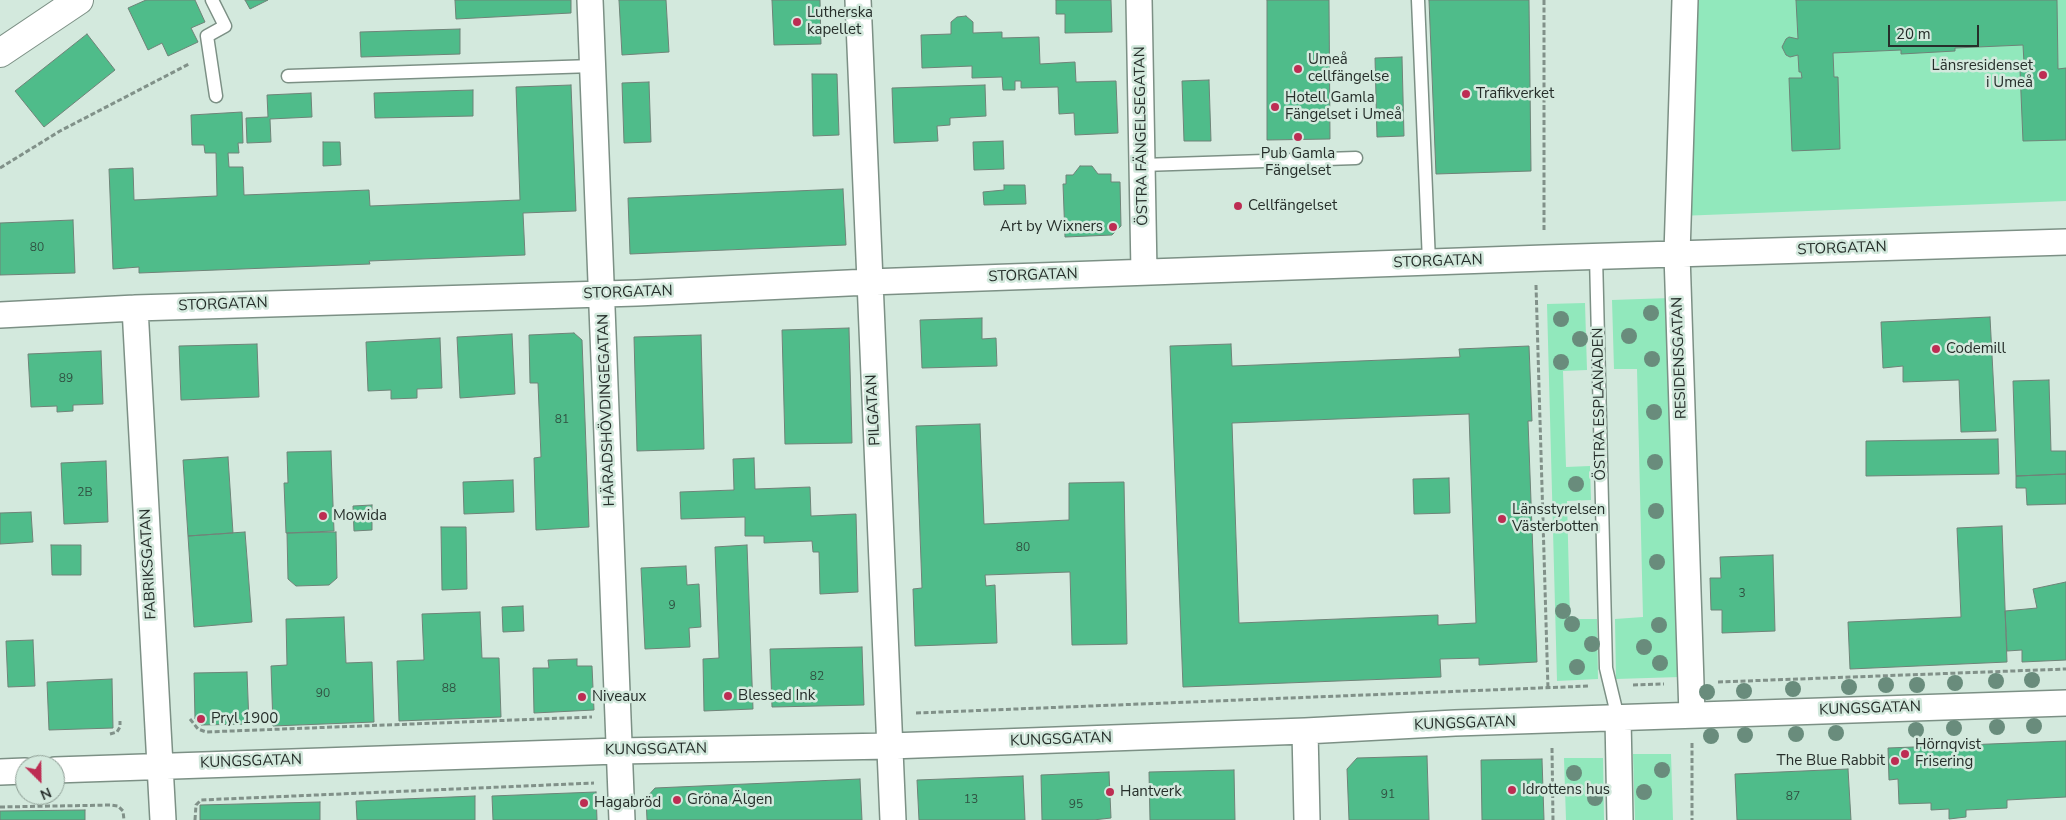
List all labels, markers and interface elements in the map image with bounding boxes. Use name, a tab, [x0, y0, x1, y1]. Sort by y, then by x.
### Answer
place label: Lutherska kapellet	[807, 4, 873, 39]
scale bar	[1891, 15, 1982, 47]
marker: Lutherska kapellet	[791, 16, 803, 28]
text: 20 m	[1896, 24, 1931, 44]
street label: ÖSTRA FÄNGELSEGATAN	[1131, 46, 1153, 226]
place label: Umeå cellfängelse	[1308, 51, 1389, 86]
place label: Länsresidenset i Umeå	[1932, 57, 2033, 92]
marker: Umeå cellfängelse	[1292, 63, 1304, 75]
marker: Länsresidenset i Umeå	[2037, 69, 2049, 81]
place label: Trafikverket	[1476, 85, 1554, 103]
marker: Trafikverket	[1460, 88, 1472, 100]
place label: Hotell Gamla Fängelset i Umeå	[1285, 89, 1402, 124]
marker: Hotell Gamla Fängelset i Umeå	[1269, 101, 1281, 113]
marker: Pub Gamla Fängelset	[1292, 131, 1304, 143]
place label: Pub Gamla Fängelset	[1261, 145, 1335, 180]
place label: Cellfängelset	[1248, 197, 1337, 215]
marker: Cellfängelset	[1232, 200, 1244, 212]
place label: Art by Wixners	[1000, 218, 1103, 236]
marker: Art by Wixners	[1107, 221, 1119, 233]
street label: STORGATAN	[1797, 238, 1887, 260]
house number: 80	[30, 241, 44, 255]
street label: STORGATAN	[1393, 251, 1483, 273]
street label: STORGATAN	[988, 265, 1078, 287]
street label: STORGATAN	[583, 282, 673, 304]
street label: STORGATAN	[178, 294, 268, 316]
street label: RESIDENSGATAN	[1669, 296, 1691, 420]
street label: HÄRADSHÖVDINGEGATAN	[595, 313, 619, 507]
street label: ÖSTRA ESPLANADEN	[1590, 327, 1610, 481]
place label: Codemill	[1946, 340, 2006, 358]
marker: Codemill	[1930, 343, 1942, 355]
house number: 89	[59, 372, 73, 386]
street label: PILGATAN	[863, 374, 885, 446]
house number: 81	[555, 413, 569, 427]
house number: 2B	[77, 486, 93, 500]
place label: Länsstyrelsen Västerbotten	[1512, 501, 1605, 536]
place label: Mowida	[333, 507, 387, 525]
street label: FABRIKSGATAN	[137, 508, 161, 620]
marker: Mowida	[317, 510, 329, 522]
marker: Länsstyrelsen Västerbotten	[1496, 513, 1508, 525]
house number: 80	[1016, 541, 1030, 555]
house number: 3	[1738, 587, 1746, 601]
house number: 9	[668, 599, 676, 613]
house number: 82	[810, 670, 824, 684]
house number: 88	[442, 682, 456, 696]
house number: 90	[316, 687, 330, 701]
place label: Blessed Ink	[738, 687, 815, 705]
place label: Niveaux	[592, 688, 646, 706]
marker: Blessed Ink	[722, 690, 734, 702]
marker: Niveaux	[576, 691, 588, 703]
street label: KUNGSGATAN	[1819, 698, 1921, 720]
place label: Pryl 1900	[211, 710, 278, 728]
marker: Pryl 1900	[195, 713, 207, 725]
street label: KUNGSGATAN	[1414, 713, 1516, 735]
street label: KUNGSGATAN	[1010, 729, 1112, 751]
place label: Hörnqvist Frisering	[1915, 736, 1981, 771]
street label: KUNGSGATAN	[605, 740, 707, 760]
marker: Hörnqvist Frisering	[1899, 748, 1911, 760]
street label: KUNGSGATAN	[200, 751, 302, 773]
place label: The Blue Rabbit	[1777, 752, 1885, 770]
north arrow	[15, 755, 65, 805]
marker: The Blue Rabbit	[1889, 755, 1901, 767]
place label: Idrottens hus	[1522, 781, 1610, 799]
text: N	[37, 783, 54, 804]
place label: Hantverk	[1120, 783, 1182, 801]
marker: Idrottens hus	[1506, 784, 1518, 796]
marker: Hantverk	[1104, 786, 1116, 798]
house number: 91	[1381, 788, 1395, 802]
house number: 87	[1786, 790, 1800, 804]
place label: Gröna Älgen	[687, 791, 772, 809]
house number: 13	[964, 793, 978, 807]
place label: Hagabröd	[594, 794, 661, 812]
marker: Gröna Älgen	[671, 794, 683, 806]
marker: Hagabröd	[578, 797, 590, 809]
house number: 95	[1069, 798, 1083, 812]

